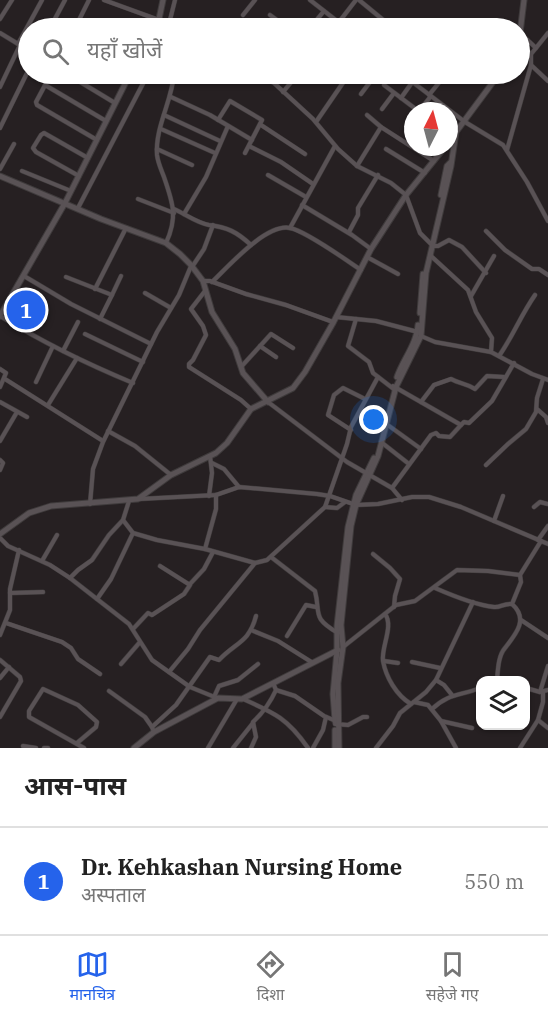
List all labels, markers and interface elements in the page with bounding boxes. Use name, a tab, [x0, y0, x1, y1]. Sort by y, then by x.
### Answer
search box	[18, 18, 530, 84]
icon: search	[39, 35, 72, 68]
text: यहाँ खोजें	[87, 35, 162, 64]
north arrow	[404, 102, 458, 156]
pin: 1	[6, 288, 46, 332]
your location	[359, 405, 388, 434]
map controls	[476, 676, 530, 730]
button: layers	[476, 676, 530, 730]
text: आस-पास	[24, 768, 126, 802]
text: Dr. Kehkashan Nursing Home	[81, 852, 402, 881]
text: 1	[38, 868, 50, 895]
text: 550 m	[464, 868, 524, 895]
text: अस्पताल	[81, 881, 146, 908]
tab: मानचित्र	[69, 948, 115, 1007]
tab: दिशा	[254, 948, 287, 1007]
tab: सहेजे गए	[426, 948, 479, 1007]

